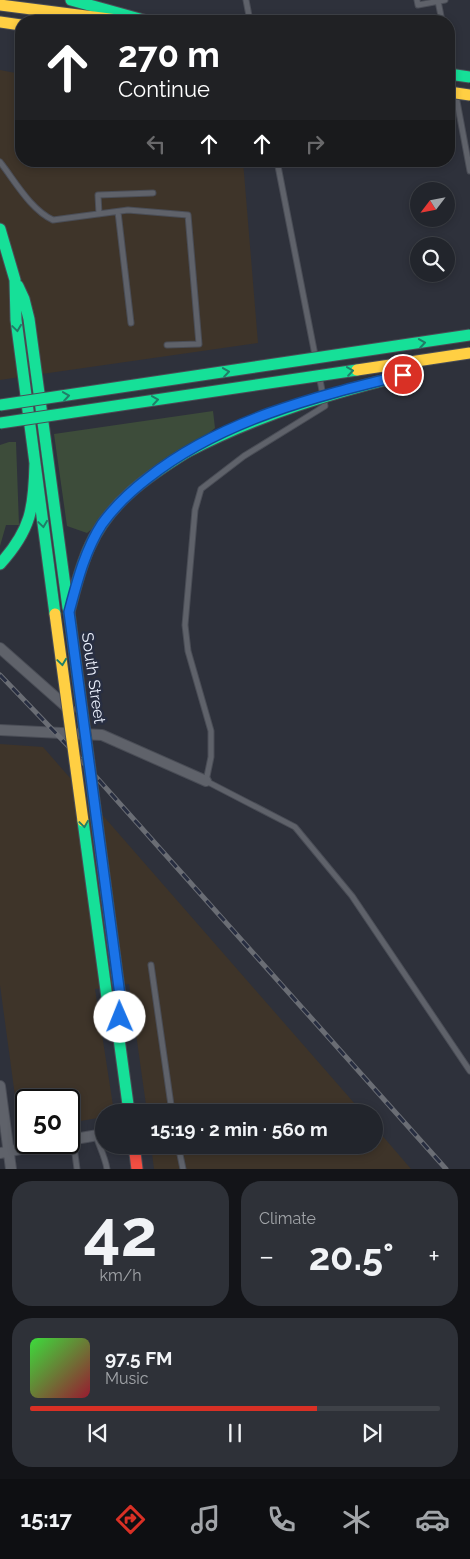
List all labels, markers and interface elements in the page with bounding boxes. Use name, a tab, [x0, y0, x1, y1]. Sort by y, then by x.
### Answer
text: 270 m	[118, 34, 220, 75]
icon: ahead	[35, 35, 100, 100]
text: Continue	[118, 76, 210, 102]
icon: left	[142, 130, 170, 158]
icon: ahead	[195, 130, 223, 158]
icon: ahead	[248, 130, 276, 158]
icon: right	[301, 130, 329, 158]
north arrow	[410, 182, 455, 228]
map controls	[410, 182, 455, 282]
button: search	[410, 237, 455, 282]
one-way arrow	[11, 325, 22, 333]
one-way arrow	[417, 338, 426, 348]
pin	[382, 354, 424, 396]
icon: arrive	[389, 361, 417, 389]
one-way arrow	[346, 366, 354, 377]
one-way arrow	[222, 367, 231, 377]
one-way arrow	[61, 391, 70, 401]
one-way arrow	[151, 395, 159, 406]
one-way arrow	[38, 520, 48, 529]
street label: South Street	[78, 631, 109, 726]
one-way arrow	[56, 659, 67, 667]
one-way arrow	[78, 819, 88, 828]
position arrow	[93, 990, 145, 1042]
speed limit sign: 50	[15, 1089, 80, 1154]
text: 15:19 · 2 min · 560 m	[150, 1118, 328, 1140]
text: 42	[84, 1195, 157, 1271]
text: Climate	[259, 1209, 316, 1228]
text: 20.5°	[309, 1234, 394, 1279]
text: −	[259, 1240, 274, 1273]
text: +	[428, 1240, 440, 1273]
text: km/h	[99, 1266, 142, 1285]
text: 97.5 FM	[105, 1347, 173, 1369]
text: Music	[105, 1369, 149, 1388]
icon: previous	[84, 1419, 112, 1447]
icon: pause	[221, 1419, 249, 1447]
icon: next	[358, 1419, 386, 1447]
icon: directions	[113, 1502, 148, 1537]
icon: music	[188, 1502, 223, 1537]
icon: phone	[264, 1502, 299, 1537]
icon: climate	[339, 1502, 374, 1537]
icon: car	[415, 1502, 450, 1537]
text: 15:17	[20, 1506, 72, 1532]

